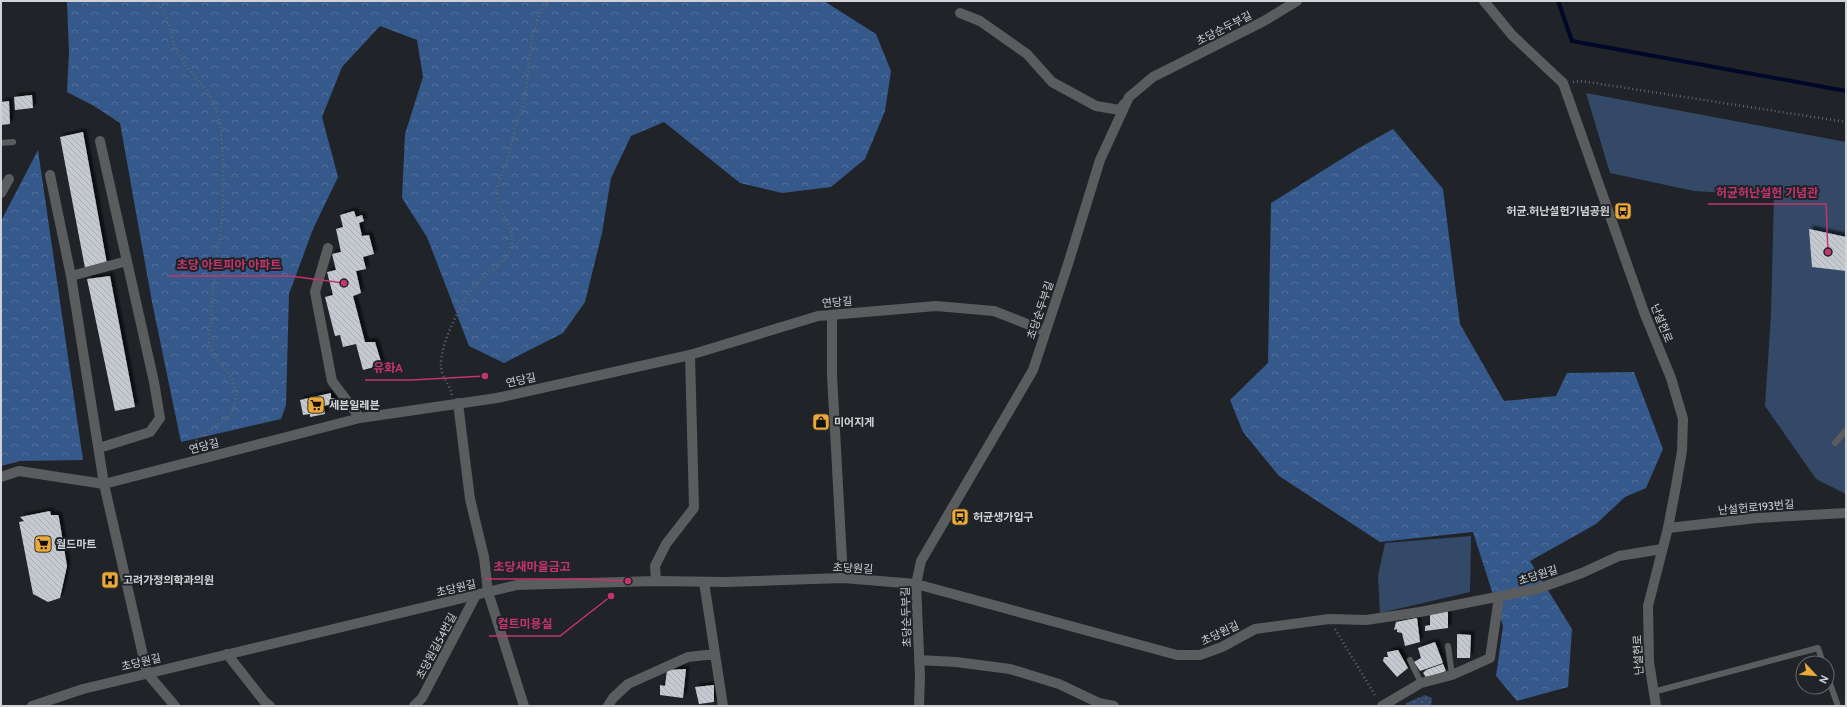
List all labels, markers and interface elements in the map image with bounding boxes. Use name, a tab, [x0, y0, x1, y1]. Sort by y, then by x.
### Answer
street label: 초당순두부길	[1194, 8, 1254, 48]
callout: 허균허난설헌 기념관	[1708, 180, 1826, 204]
text: 허균허난설헌 기념관	[1716, 185, 1818, 200]
bus stop icon: 허균.허난설헌기념공원	[1613, 201, 1633, 221]
place label: 허균.허난설헌기념공원	[1506, 204, 1610, 218]
callout: 초당 아트피아 아파트	[169, 252, 290, 276]
text: 초당 아트피아 아파트	[177, 257, 281, 272]
street label: 초당순두부길	[1023, 279, 1057, 341]
street label: 연당길	[821, 294, 853, 310]
street label: 난설헌로	[1648, 302, 1676, 344]
callout: 유화A	[365, 356, 411, 380]
text: 유화A	[373, 360, 403, 375]
street label: 연당길	[505, 370, 537, 390]
supermarket icon: 세븐일레븐	[306, 395, 326, 415]
place label: 세븐일레븐	[329, 398, 380, 412]
shop icon: 미어지게	[811, 412, 831, 432]
place label: 미어지게	[834, 415, 874, 429]
street label: 연당길	[188, 435, 220, 457]
street label: 난설헌로193번길	[1717, 497, 1795, 517]
bus stop icon: 허균생가입구	[950, 507, 970, 527]
place label: 허균생가입구	[973, 510, 1034, 524]
supermarket icon: 월드마트	[33, 534, 53, 554]
place label: 월드마트	[56, 537, 96, 551]
callout: 초당새마을금고	[485, 555, 579, 579]
text: 초당새마을금고	[493, 559, 571, 574]
street label: 초당원길	[832, 560, 874, 576]
street label: 초당원길	[1517, 562, 1559, 588]
hospital icon: 고려가정의학과의원	[100, 570, 120, 590]
place label: 고려가정의학과의원	[123, 573, 214, 587]
street label: 초당원길	[435, 577, 477, 599]
street label: 초당순두부길	[898, 586, 914, 648]
street label: 초당원길54번길	[413, 610, 459, 682]
callout: 컬트미용실	[489, 612, 560, 636]
text: 컬트미용실	[497, 616, 553, 631]
street label: 초당원길	[1199, 618, 1241, 648]
street label: 난설헌로	[1630, 634, 1646, 676]
street label: 초당원길	[120, 651, 162, 673]
north arrow	[1795, 655, 1835, 695]
text: N	[1816, 673, 1832, 686]

